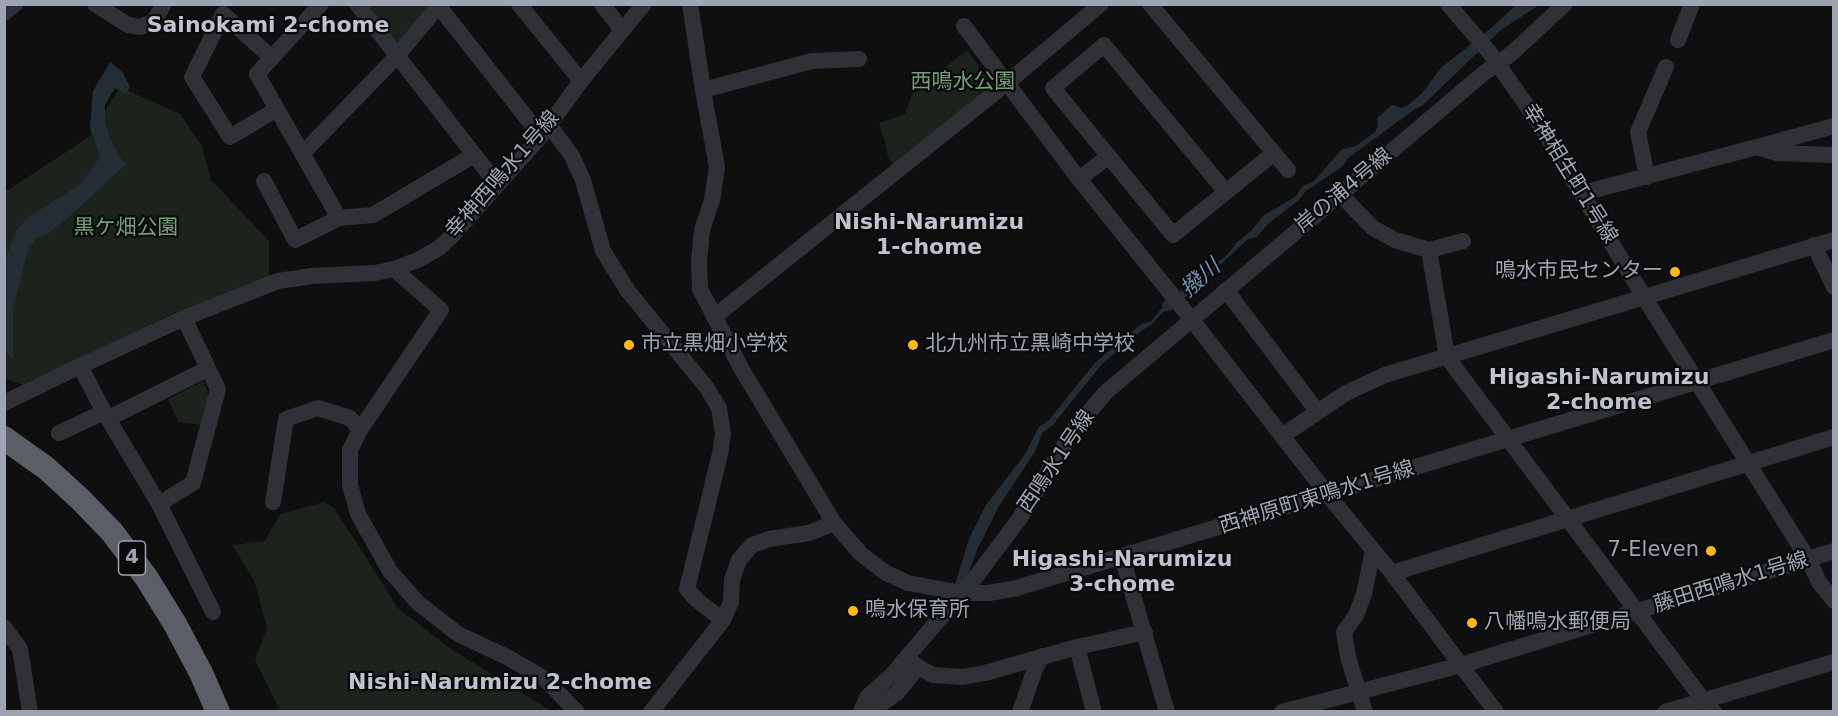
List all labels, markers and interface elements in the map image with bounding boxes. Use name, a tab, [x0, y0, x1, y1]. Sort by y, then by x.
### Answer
district label: Sainokami 2-chome	[147, 13, 389, 39]
park label: 西鳴水公園	[911, 70, 1015, 96]
street label: 幸神相生町1号線	[1516, 99, 1622, 249]
street label: 幸神西鳴水1号線	[441, 106, 565, 244]
street label: 岸の浦4号線	[1291, 143, 1397, 239]
district label: Nishi-Narumizu 1-chome	[834, 210, 1024, 262]
park label: 黒ケ畑公園	[74, 216, 178, 242]
water label: 撥川	[1176, 255, 1226, 303]
place label: 鳴水市民センター	[1495, 259, 1663, 285]
marker: 鳴水市民センター	[1668, 265, 1682, 279]
place label: 市立黒畑小学校	[641, 332, 788, 358]
place label: 北九州市立黒崎中学校	[925, 332, 1135, 358]
marker: 市立黒畑小学校	[622, 338, 636, 352]
marker: 北九州市立黒崎中学校	[906, 338, 920, 352]
district label: Higashi-Narumizu 2-chome	[1489, 365, 1709, 416]
street label: 西鳴水1号線	[1013, 406, 1101, 518]
street label: 西神原町東鳴水1号線	[1217, 456, 1417, 540]
place label: 7-Eleven	[1607, 538, 1699, 564]
road number: 4	[118, 541, 146, 575]
marker: 7-Eleven	[1704, 544, 1718, 558]
district label: Higashi-Narumizu 3-chome	[1012, 547, 1232, 598]
street label: 藤田西鳴水1号線	[1651, 548, 1811, 618]
place label: 鳴水保育所	[865, 598, 970, 624]
marker: 鳴水保育所	[846, 604, 860, 618]
place label: 八幡鳴水郵便局	[1484, 610, 1631, 636]
marker: 八幡鳴水郵便局	[1465, 616, 1479, 630]
district label: Nishi-Narumizu 2-chome	[348, 670, 652, 696]

